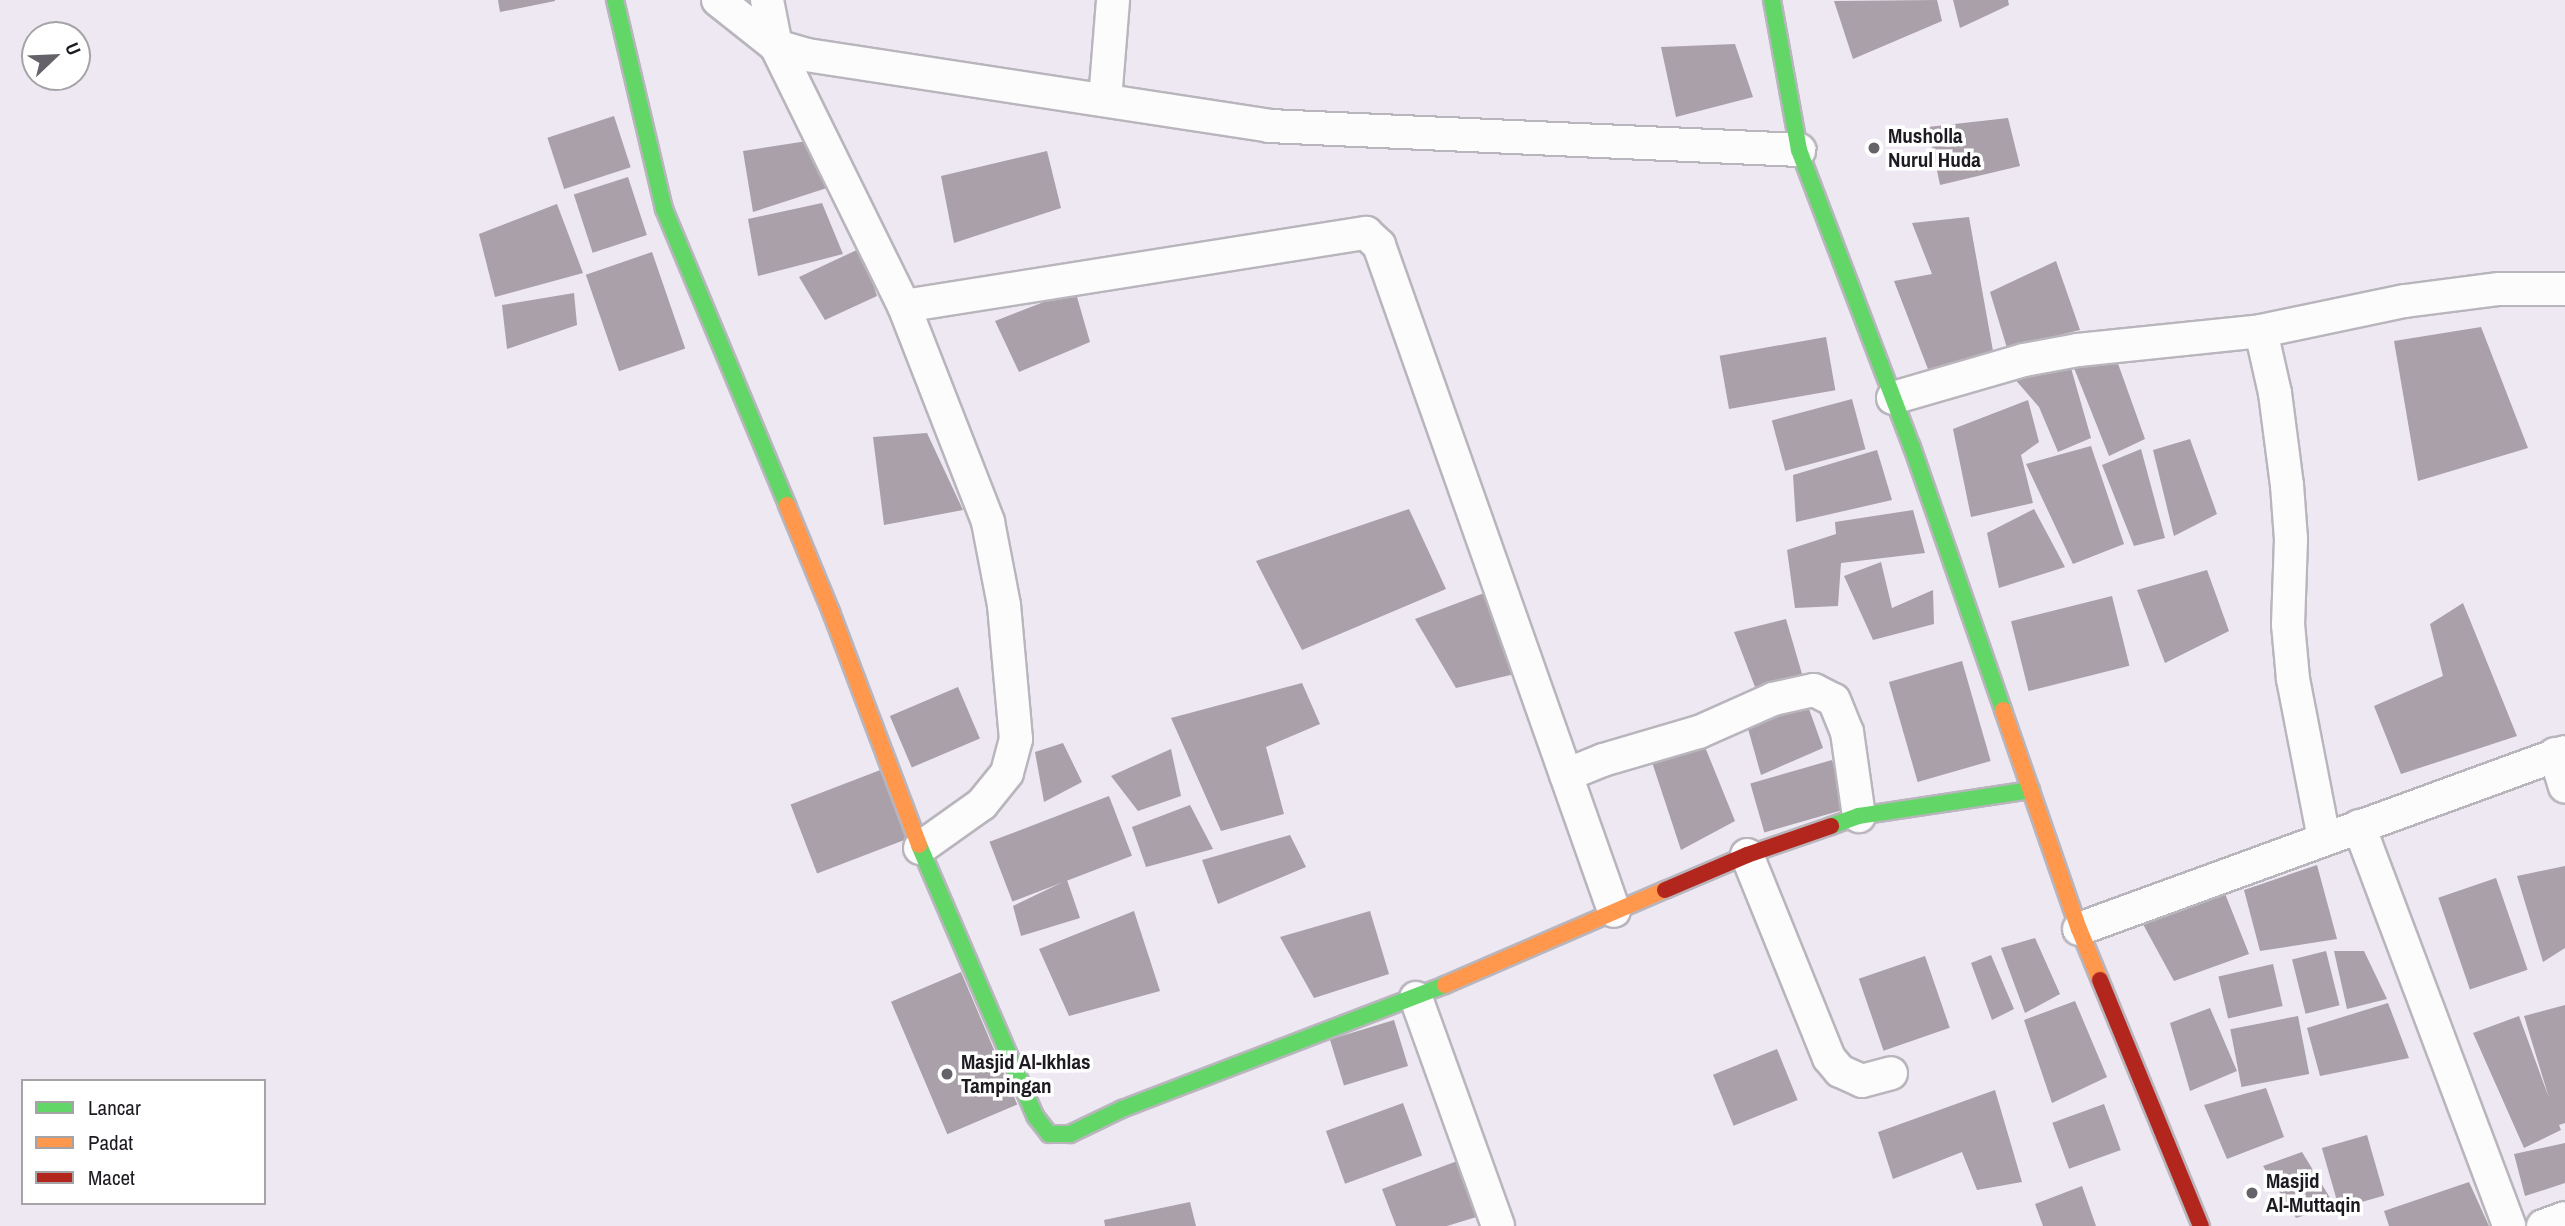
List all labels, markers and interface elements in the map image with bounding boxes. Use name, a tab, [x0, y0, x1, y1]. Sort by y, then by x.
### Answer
north arrow	[21, 21, 91, 91]
text: U	[59, 38, 88, 59]
place label: Musholla Nurul Huda	[1888, 123, 1981, 173]
marker: Musholla Nurul Huda	[1866, 140, 1882, 156]
place label: Masjid Al-Ikhlas Tampingan	[961, 1049, 1091, 1099]
marker: Masjid Al-Ikhlas Tampingan	[939, 1066, 955, 1082]
legend	[21, 1079, 266, 1205]
text: Lancar	[88, 1093, 141, 1122]
text: Padat	[88, 1128, 133, 1157]
text: Macet	[88, 1163, 135, 1192]
place label: Masjid Al-Muttaqin	[2266, 1168, 2361, 1218]
marker: Masjid Al-Muttaqin	[2244, 1185, 2260, 1201]

